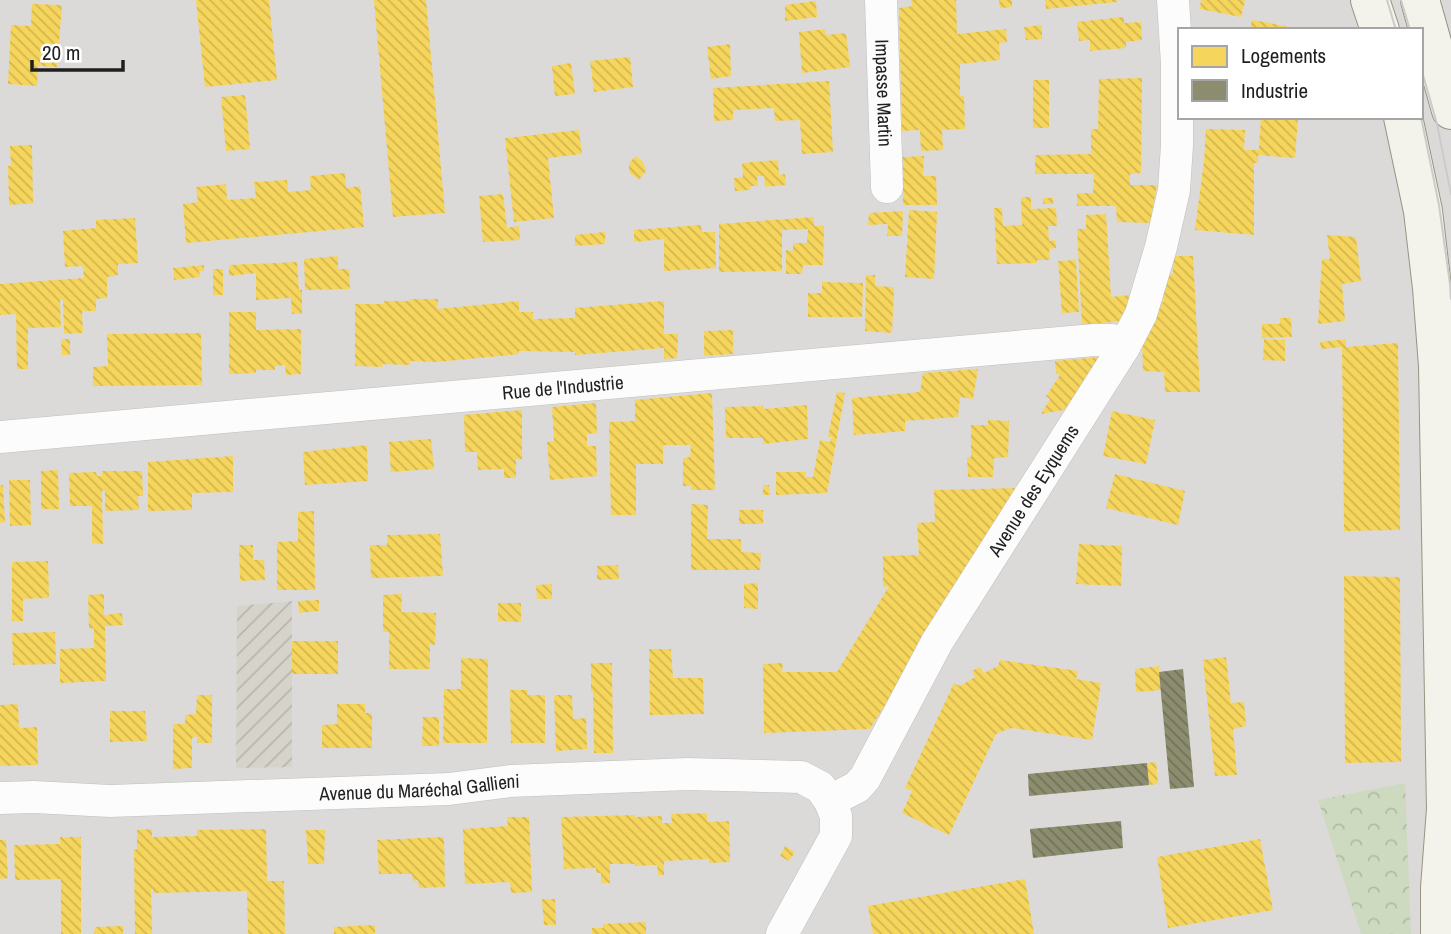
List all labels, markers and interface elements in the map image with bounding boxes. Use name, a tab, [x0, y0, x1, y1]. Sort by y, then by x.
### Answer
scale bar	[32, 28, 122, 72]
legend	[1178, 28, 1423, 119]
text: 20 m	[42, 38, 80, 67]
street label: Impasse Martin	[869, 39, 899, 147]
text: Logements	[1241, 41, 1326, 70]
text: Industrie	[1241, 76, 1308, 105]
street label: Rue de l'Industrie	[501, 369, 625, 405]
street label: Avenue des Eyquems	[981, 419, 1085, 562]
street label: Avenue du Maréchal Gallieni	[318, 768, 520, 807]

